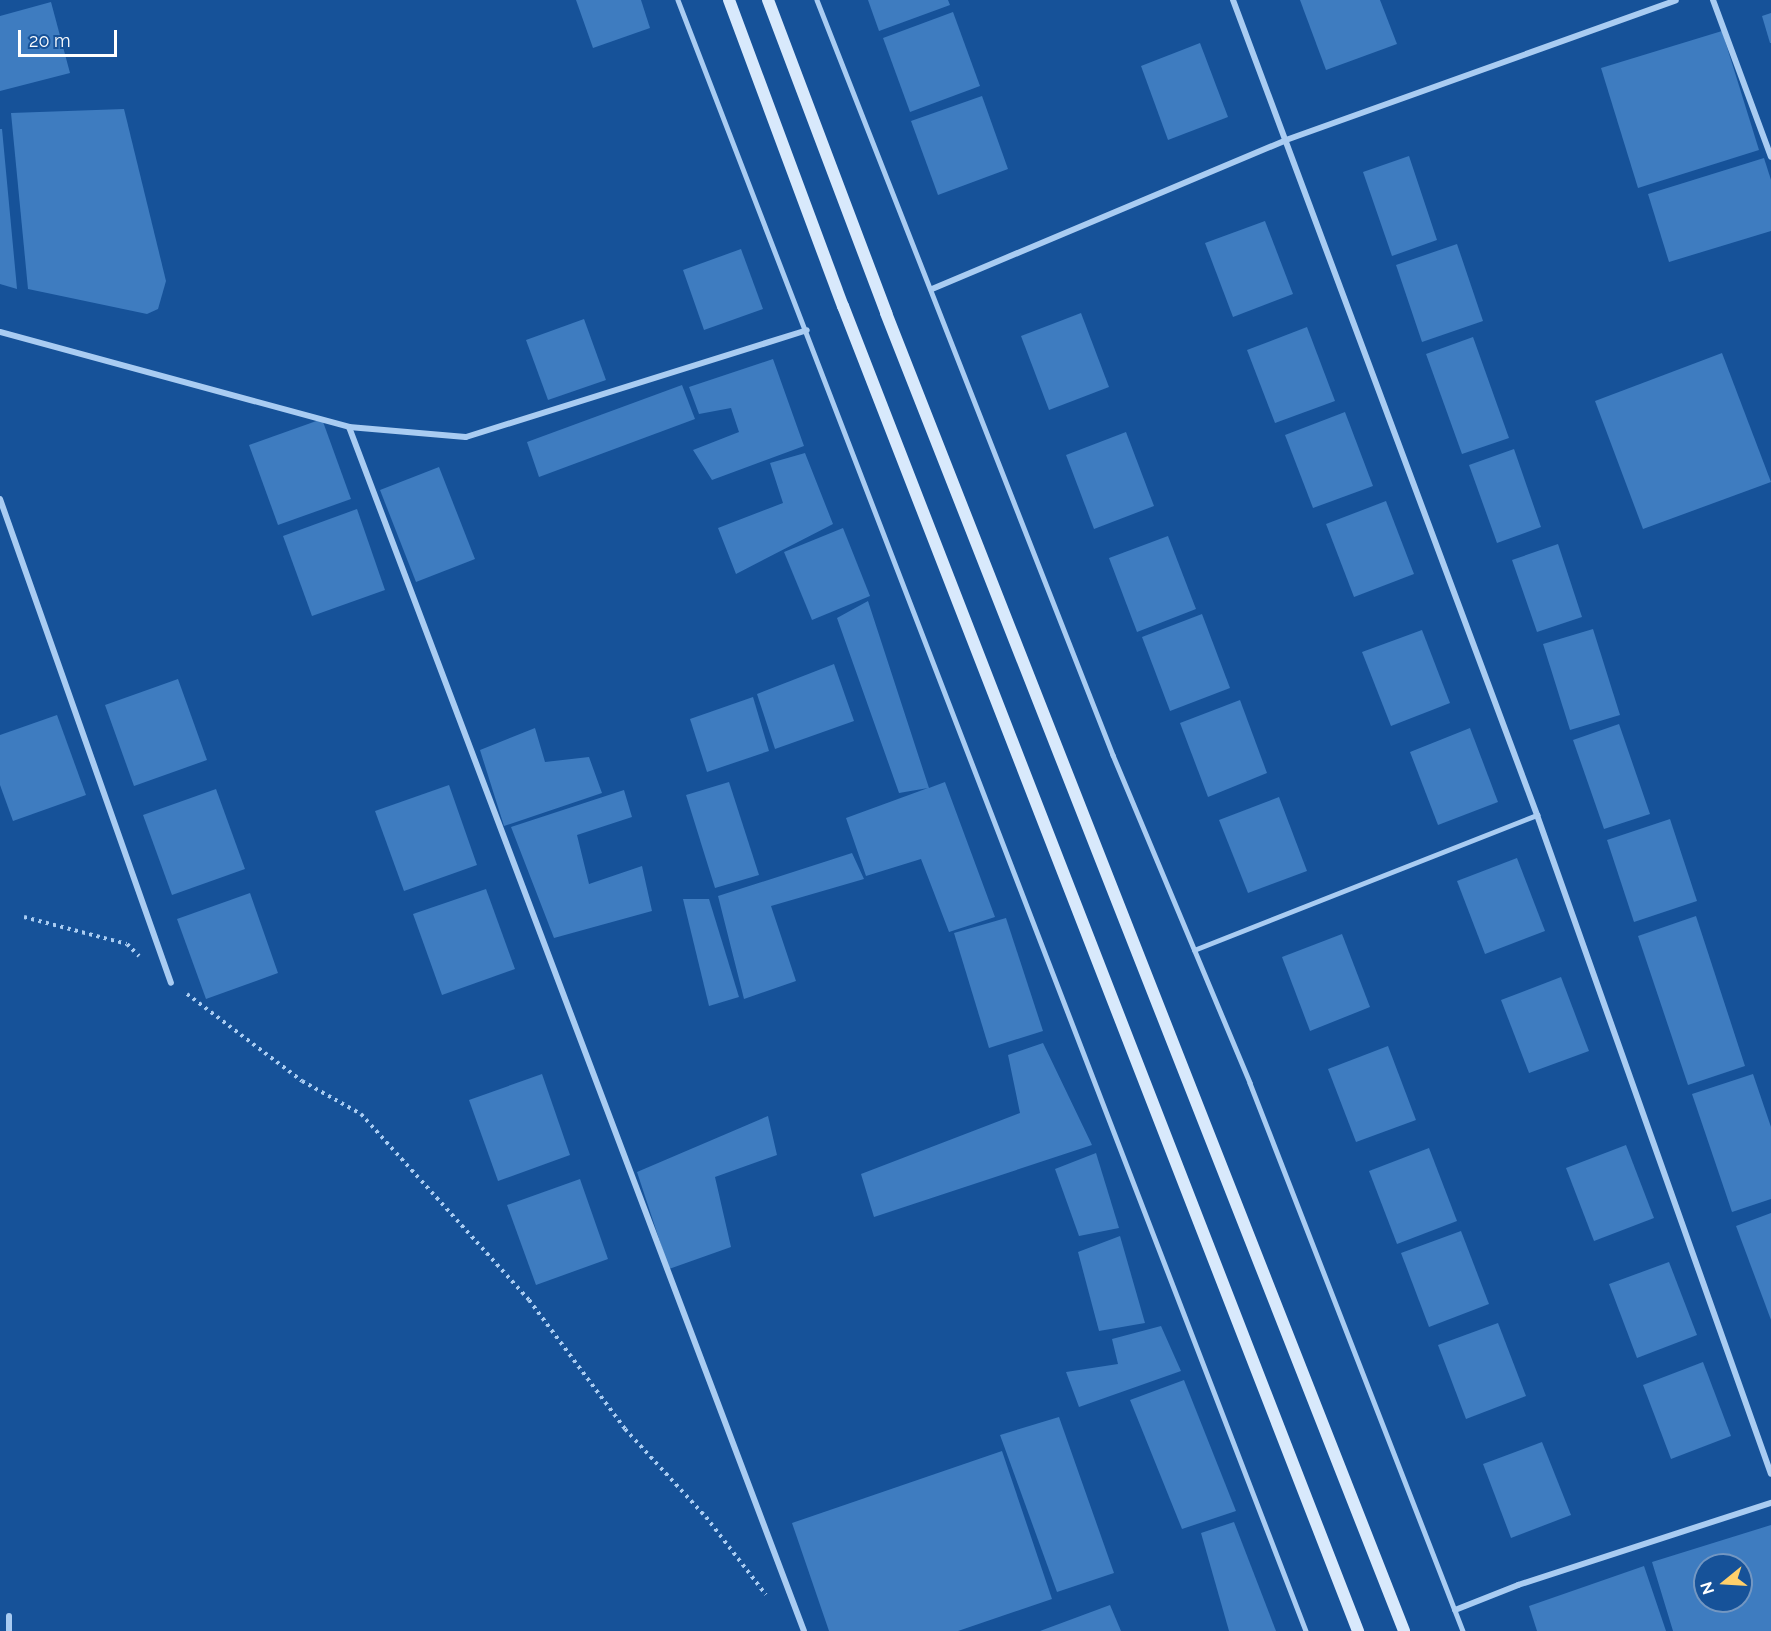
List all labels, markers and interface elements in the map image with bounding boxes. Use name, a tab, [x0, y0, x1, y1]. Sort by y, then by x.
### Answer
scale bar	[21, 18, 120, 56]
text: 20 m	[29, 30, 71, 51]
north arrow	[1693, 1553, 1753, 1613]
text: N	[1696, 1579, 1718, 1597]

